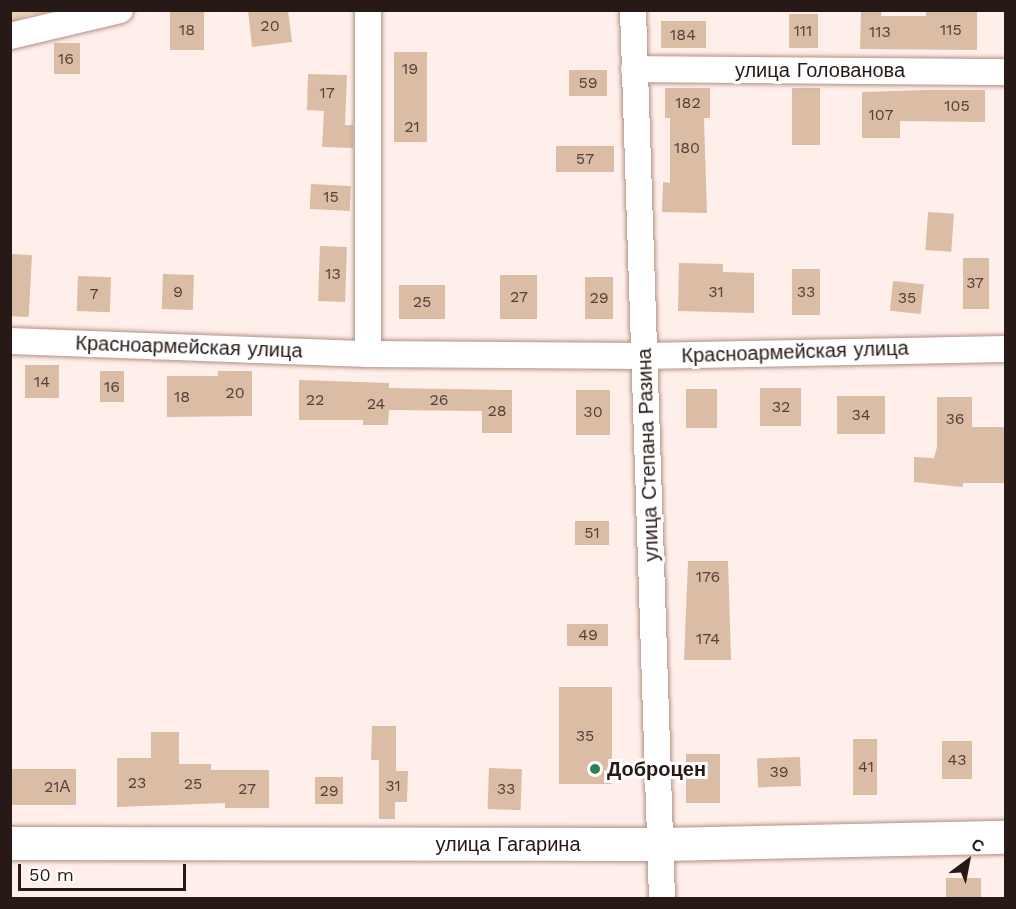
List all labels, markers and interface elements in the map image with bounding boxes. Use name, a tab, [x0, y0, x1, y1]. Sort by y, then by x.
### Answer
house number: 20	[260, 16, 280, 36]
house number: 18	[179, 20, 195, 40]
house number: 115	[940, 20, 962, 40]
house number: 111	[794, 21, 812, 41]
house number: 113	[869, 22, 891, 42]
house number: 184	[670, 25, 696, 45]
house number: 16	[58, 49, 74, 69]
street label: улица Голованова	[735, 58, 905, 82]
house number: 19	[402, 59, 418, 79]
house number: 59	[578, 73, 598, 93]
house number: 17	[319, 83, 335, 103]
house number: 182	[675, 93, 701, 113]
house number: 105	[944, 96, 970, 116]
house number: 107	[869, 105, 893, 125]
house number: 21	[404, 117, 420, 137]
house number: 180	[674, 138, 700, 158]
house number: 57	[576, 149, 594, 169]
house number: 15	[323, 187, 339, 207]
house number: 13	[325, 264, 341, 284]
house number: 37	[966, 273, 984, 293]
house number: 9	[173, 282, 183, 302]
house number: 31	[708, 282, 724, 302]
house number: 33	[797, 282, 815, 302]
house number: 7	[90, 284, 98, 304]
house number: 27	[510, 287, 528, 307]
house number: 29	[589, 288, 609, 308]
house number: 35	[898, 288, 916, 308]
house number: 25	[413, 292, 431, 312]
street label: Красноармейская улица	[75, 331, 303, 363]
street label: Красноармейская улица	[681, 336, 909, 368]
street label: улица Степана Разина	[632, 348, 664, 562]
house number: 14	[34, 372, 50, 392]
house number: 16	[104, 377, 120, 397]
house number: 20	[225, 383, 245, 403]
house number: 18	[174, 387, 190, 407]
house number: 22	[306, 390, 324, 410]
house number: 26	[429, 390, 449, 410]
house number: 24	[367, 394, 385, 414]
house number: 32	[772, 397, 790, 417]
house number: 28	[487, 401, 507, 421]
house number: 30	[583, 402, 603, 422]
house number: 34	[851, 405, 871, 425]
house number: 36	[945, 409, 965, 429]
house number: 51	[584, 523, 600, 543]
house number: 176	[696, 567, 720, 587]
house number: 49	[578, 625, 598, 645]
house number: 174	[696, 629, 720, 649]
house number: 35	[576, 726, 594, 746]
house number: 43	[947, 750, 967, 770]
place label: Доброцен	[607, 757, 706, 781]
house number: 41	[858, 757, 874, 777]
marker: Доброцен	[588, 762, 602, 776]
house number: 39	[769, 762, 789, 782]
house number: 23	[128, 773, 146, 793]
house number: 25	[184, 774, 202, 794]
house number: 31	[385, 776, 401, 796]
house number: 21А	[44, 777, 70, 797]
house number: 27	[238, 779, 256, 799]
house number: 33	[497, 779, 515, 799]
house number: 29	[319, 781, 339, 801]
north arrow	[938, 831, 998, 891]
street label: улица Гагарина	[435, 832, 581, 856]
text: С	[968, 834, 988, 856]
scale bar	[21, 852, 189, 890]
text: 50 m	[29, 864, 74, 885]

